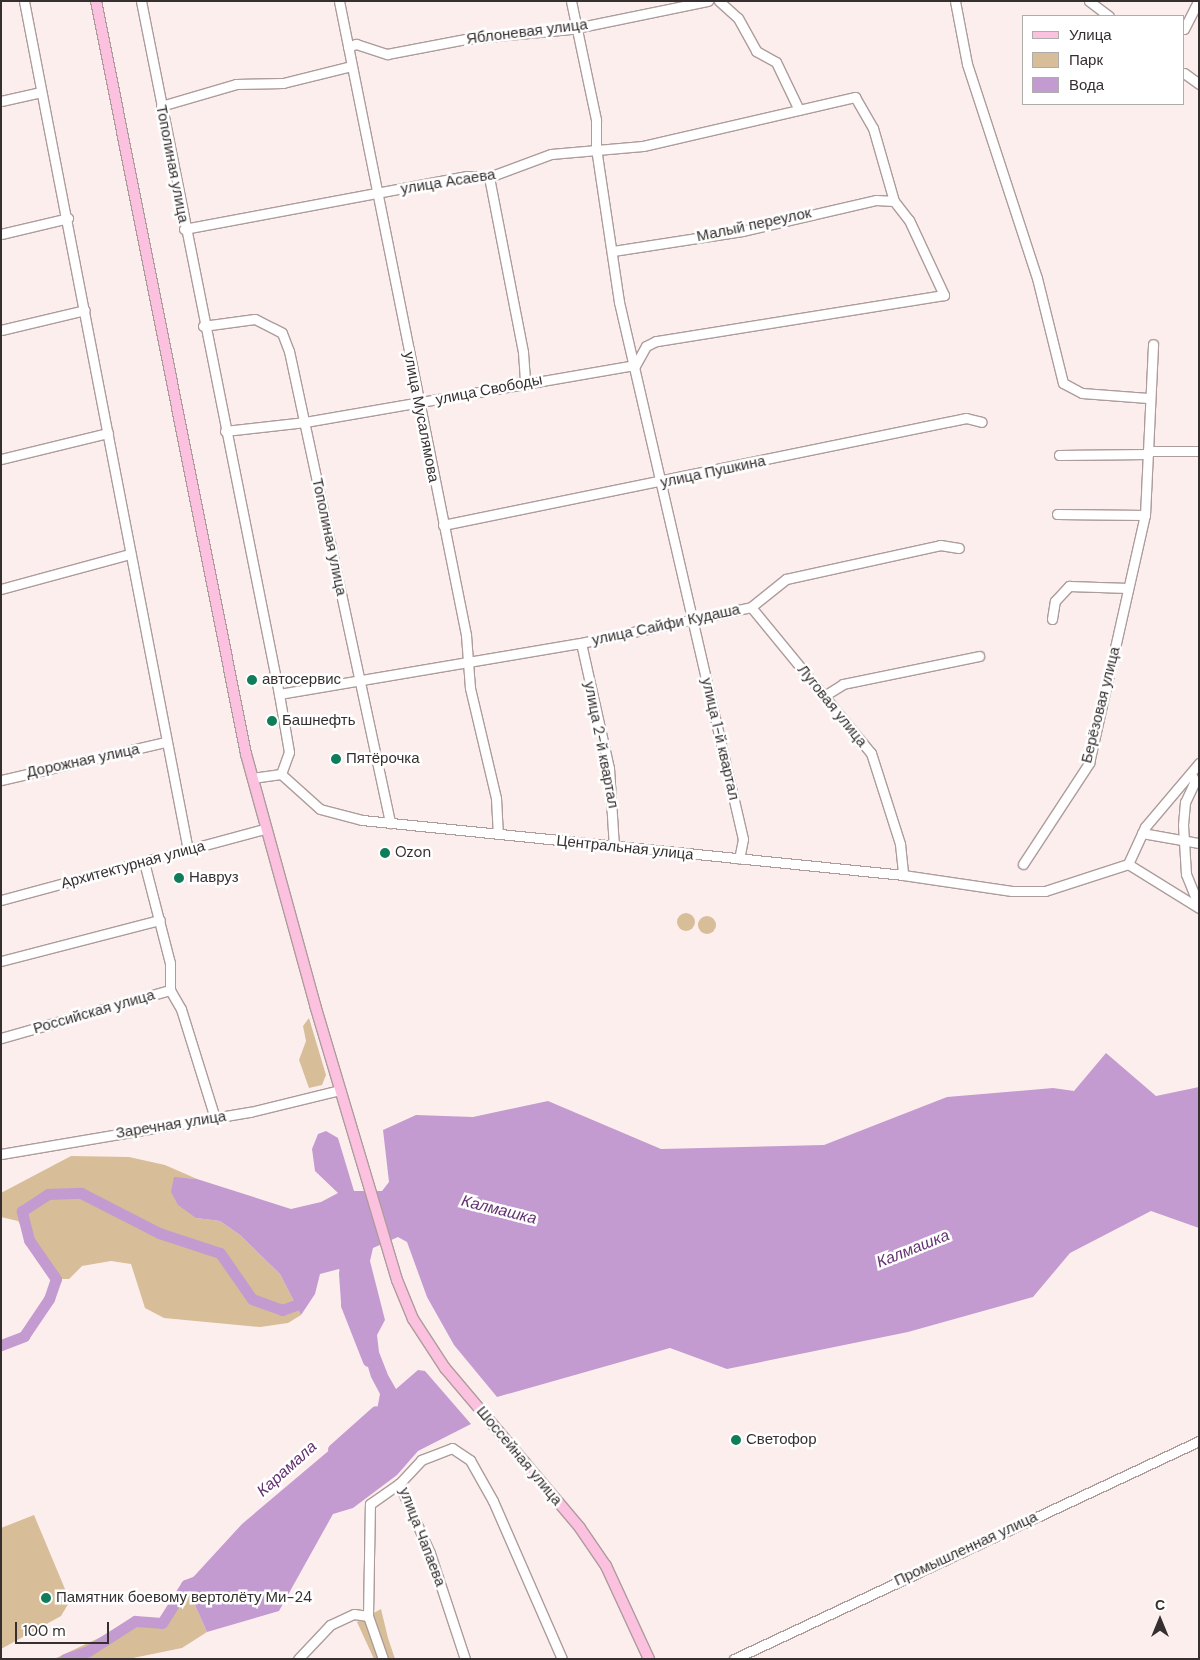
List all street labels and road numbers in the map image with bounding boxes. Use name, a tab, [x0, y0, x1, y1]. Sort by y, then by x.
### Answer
street label: Яблоневая улица	[465, 16, 589, 48]
street label: Тополиная улица	[152, 104, 192, 224]
street label: улица Асаева	[399, 166, 497, 198]
street label: Малый переулок	[695, 204, 813, 246]
street label: улица Мусалямова	[400, 350, 442, 484]
street label: улица Свободы	[434, 371, 544, 409]
street label: улица Пушкина	[659, 452, 767, 492]
street label: Тополиная улица	[308, 477, 350, 597]
street label: улица Сайфи Кудаша	[590, 601, 742, 649]
street label: Берёзовая улица	[1078, 645, 1124, 765]
street label: Луговая улица	[793, 661, 871, 751]
street label: улица 1-й квартал	[697, 676, 743, 802]
street label: улица 2-й квартал	[580, 680, 622, 810]
street label: Дорожная улица	[25, 740, 141, 782]
street label: Центральная улица	[556, 832, 694, 864]
street label: Архитектурная улица	[59, 837, 207, 893]
street label: Российская улица	[31, 986, 157, 1038]
street label: Заречная улица	[115, 1107, 227, 1143]
street label: Шоссейная улица	[472, 1403, 566, 1509]
street label: улица Чапаева	[395, 1485, 449, 1589]
street label: Промышленная улица	[892, 1508, 1040, 1590]

